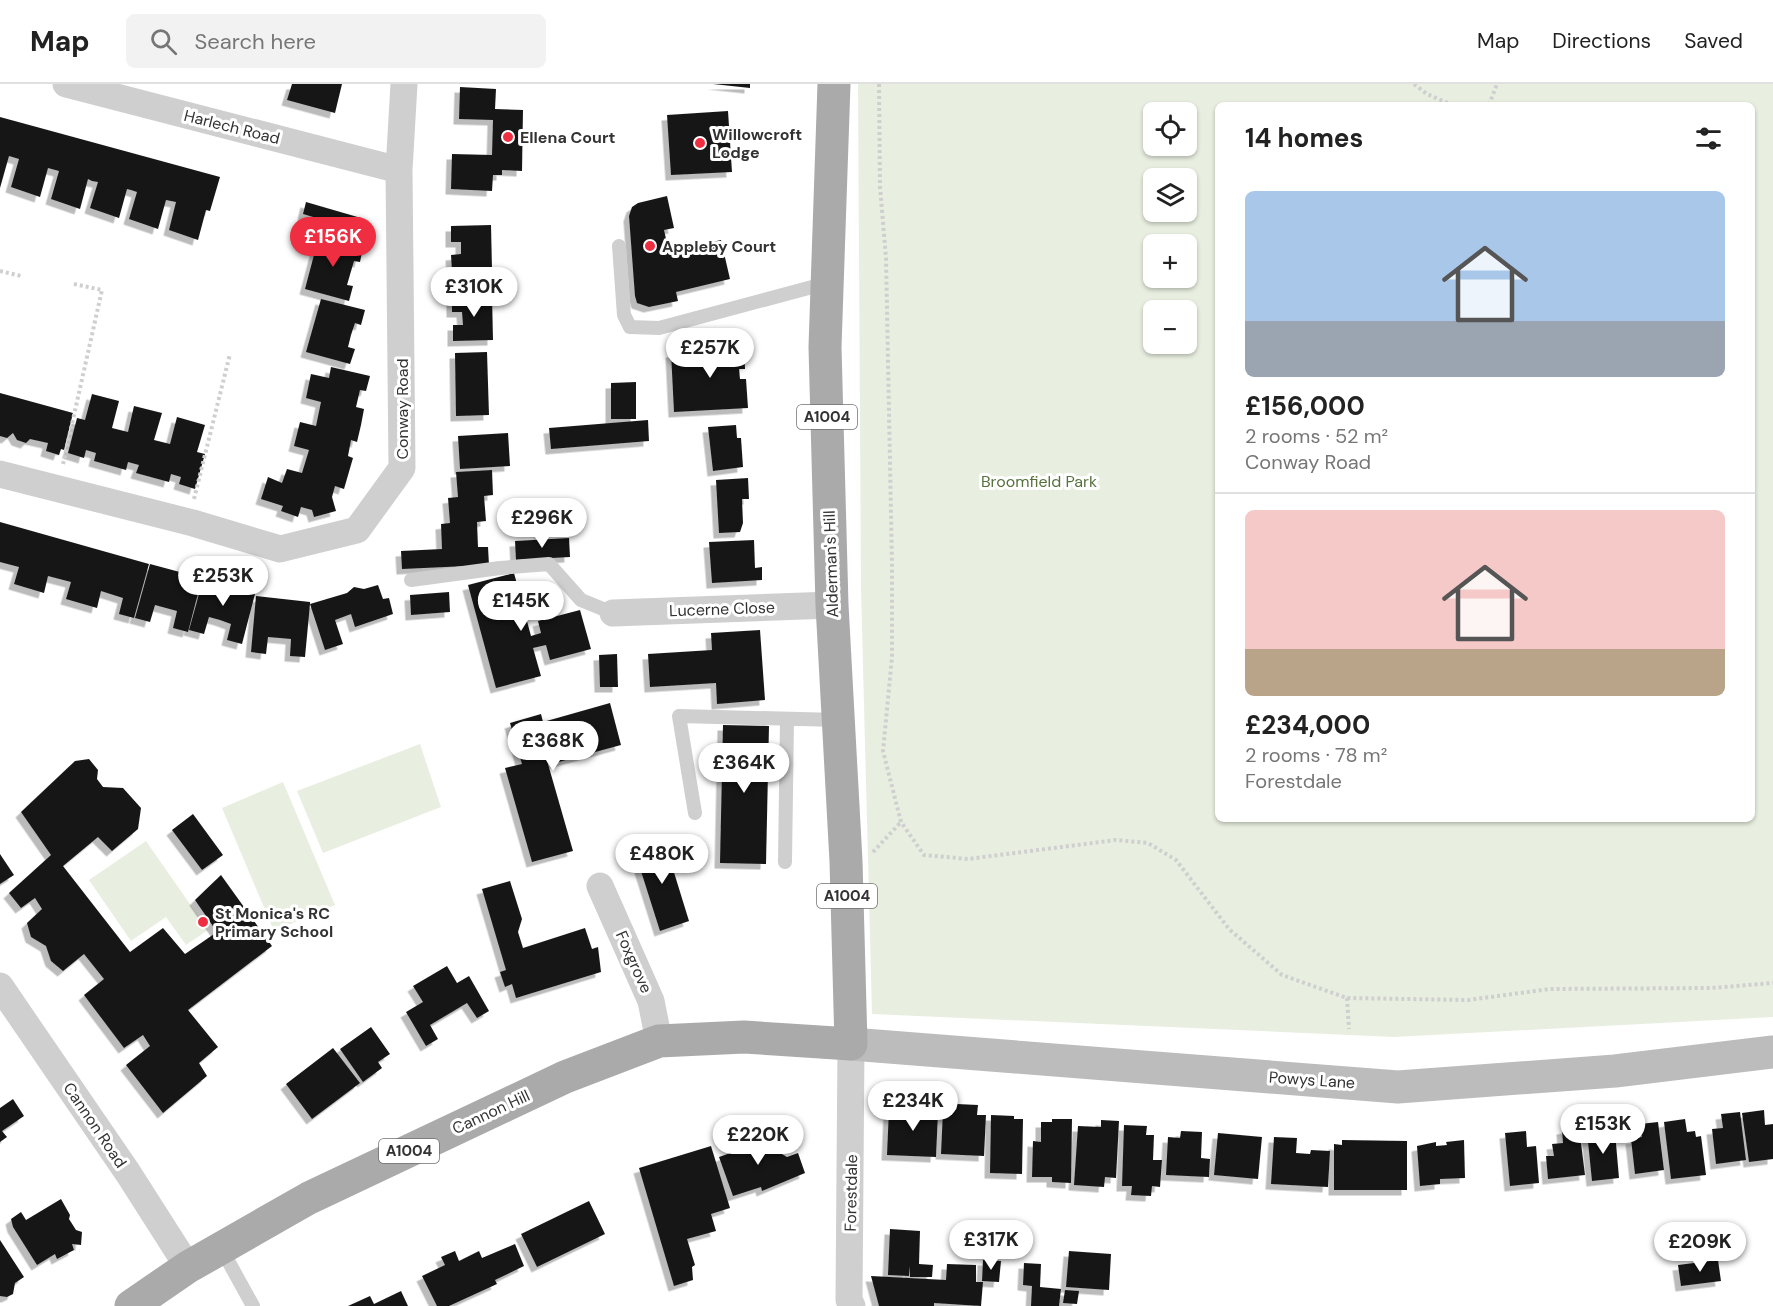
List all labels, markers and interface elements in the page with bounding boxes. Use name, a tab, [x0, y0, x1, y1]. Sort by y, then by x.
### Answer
search box	[126, 14, 546, 68]
text: Map	[30, 23, 90, 60]
icon: search	[147, 25, 180, 58]
text: Search here	[195, 27, 316, 56]
text: Map	[1477, 27, 1519, 55]
text: Directions	[1552, 27, 1651, 55]
text: Saved	[1684, 27, 1743, 55]
map controls	[1143, 102, 1197, 354]
button: locate	[1143, 102, 1197, 156]
street label: Harlech Road	[182, 105, 282, 149]
text: 14 homes	[1245, 121, 1363, 155]
icon: filters	[1692, 122, 1725, 155]
place label: Willowcroft Lodge	[712, 124, 802, 163]
place label: Ellena Court	[520, 127, 615, 148]
marker: Ellena Court	[501, 130, 515, 144]
marker: Willowcroft Lodge	[693, 136, 707, 150]
button: layers	[1143, 168, 1197, 222]
pin: £156K	[291, 217, 375, 268]
text: £156K	[304, 223, 362, 249]
icon: home	[1431, 230, 1539, 338]
button: +	[1143, 234, 1197, 288]
place label: Appleby Court	[662, 236, 776, 257]
marker: Appleby Court	[643, 239, 657, 253]
pin: £310K	[432, 267, 516, 318]
text: £310K	[445, 273, 503, 299]
button: −	[1143, 300, 1197, 354]
pin: £257K	[668, 328, 752, 379]
text: £257K	[680, 334, 740, 360]
street label: Conway Road	[392, 359, 413, 459]
text: £156,000	[1245, 389, 1365, 423]
road number: A1004	[797, 405, 857, 429]
text: 2 rooms · 52 m²	[1245, 423, 1388, 449]
text: Conway Road	[1245, 449, 1371, 475]
park label: Broomfield Park	[981, 471, 1097, 492]
pin: £296K	[500, 498, 584, 549]
text: £296K	[511, 504, 573, 530]
street label: Alderman's Hill	[819, 510, 843, 618]
icon: home	[1431, 549, 1539, 657]
pin: £253K	[181, 556, 265, 607]
text: £253K	[192, 562, 254, 588]
pin: £145K	[479, 581, 563, 632]
text: £145K	[492, 587, 550, 613]
street label: Lucerne Close	[669, 597, 775, 621]
text: £234,000	[1245, 708, 1370, 742]
pin: £368K	[511, 721, 595, 772]
text: £368K	[522, 727, 585, 753]
text: 2 rooms · 78 m²	[1245, 742, 1387, 768]
pin: £364K	[702, 743, 786, 794]
text: £364K	[712, 749, 776, 775]
text: Forestdale	[1245, 768, 1342, 794]
pin: £480K	[620, 834, 704, 885]
text: £480K	[629, 840, 695, 866]
road number: A1004	[817, 884, 877, 908]
place label: St Monica's RC Primary School	[215, 903, 333, 942]
marker: St Monica's RC Primary School	[196, 915, 210, 929]
street label: Foxgrove	[611, 928, 657, 996]
street label: Powys Lane	[1268, 1067, 1356, 1093]
street label: Cannon Road	[59, 1078, 131, 1172]
pin: £234K	[871, 1081, 955, 1132]
street label: Cannon Hill	[449, 1085, 533, 1139]
text: £234K	[882, 1087, 944, 1113]
pin: £153K	[1561, 1104, 1645, 1155]
text: £153K	[1574, 1110, 1632, 1136]
pin: £220K	[716, 1115, 800, 1166]
text: £220K	[727, 1121, 789, 1147]
road number: A1004	[379, 1139, 439, 1163]
street label: Forestdale	[840, 1154, 862, 1232]
pin: £317K	[949, 1220, 1033, 1271]
pin: £209K	[1658, 1222, 1742, 1273]
text: £317K	[963, 1226, 1019, 1252]
text: £209K	[1668, 1228, 1732, 1254]

